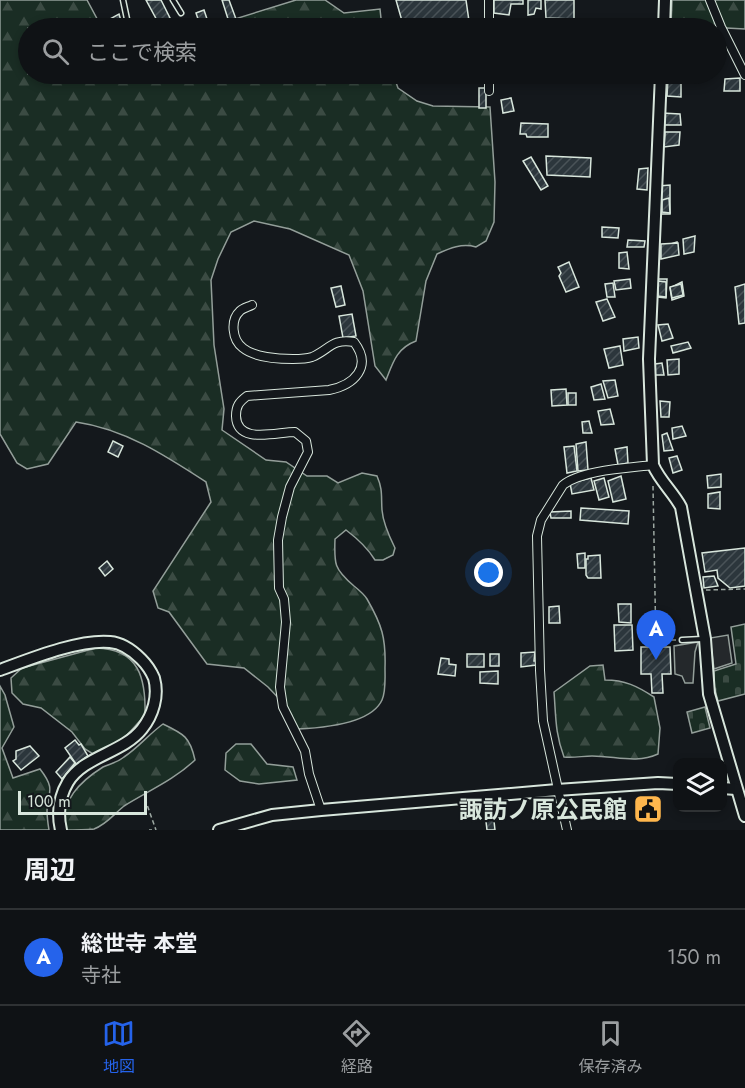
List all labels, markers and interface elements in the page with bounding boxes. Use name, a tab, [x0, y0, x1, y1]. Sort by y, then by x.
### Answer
search box	[18, 18, 727, 84]
icon: search	[39, 35, 72, 68]
text: ここで検索	[87, 36, 197, 68]
your location	[474, 558, 503, 587]
pin: A	[636, 610, 676, 660]
map controls	[673, 758, 727, 812]
button: layers	[673, 758, 727, 812]
scale bar	[18, 788, 147, 816]
text: 100 m	[27, 790, 71, 813]
place label: 諏訪ノ原公民館	[459, 792, 627, 827]
public building icon: 諏訪ノ原公民館	[632, 793, 664, 825]
text: 周辺	[24, 851, 76, 889]
text: 総世寺 本堂	[81, 927, 198, 959]
text: A	[36, 943, 51, 972]
text: 150 m	[667, 943, 721, 972]
text: 寺社	[81, 961, 121, 990]
tab: 地図	[102, 1017, 135, 1078]
tab: 経路	[340, 1017, 373, 1078]
tab: 保存済み	[578, 1017, 642, 1078]

